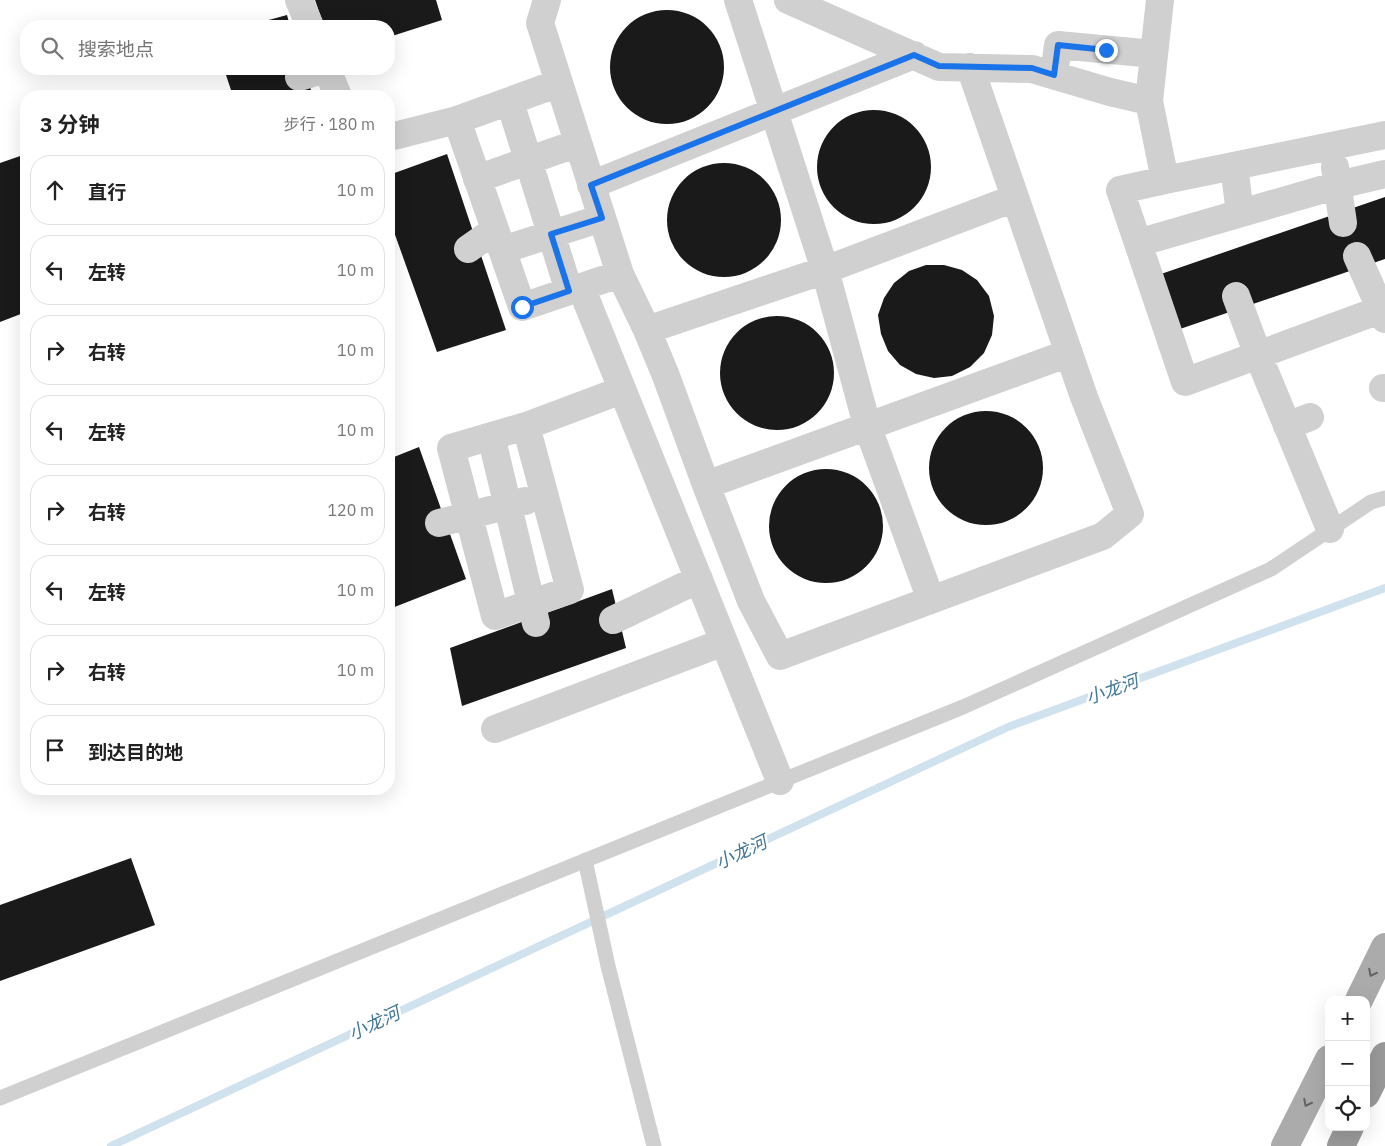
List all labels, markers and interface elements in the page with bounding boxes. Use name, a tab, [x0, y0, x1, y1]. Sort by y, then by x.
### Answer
search box	[20, 20, 395, 75]
icon: search	[38, 34, 66, 62]
text: 搜索地点	[78, 37, 154, 61]
route end	[1095, 39, 1118, 62]
text: 3 分钟	[40, 110, 100, 138]
text: 步行 · 180 m	[284, 114, 375, 134]
icon: ahead	[41, 176, 69, 204]
text: 直行	[88, 180, 126, 204]
text: 10 m	[337, 180, 374, 200]
icon: left	[41, 256, 69, 284]
text: 左转	[88, 260, 126, 284]
text: 10 m	[337, 260, 374, 280]
route start	[511, 296, 534, 319]
icon: right	[41, 336, 69, 364]
text: 右转	[88, 340, 126, 364]
text: 10 m	[337, 340, 374, 360]
icon: left	[41, 416, 69, 444]
text: 左转	[88, 420, 126, 444]
text: 10 m	[337, 420, 374, 440]
icon: right	[41, 496, 69, 524]
text: 右转	[88, 500, 126, 524]
text: 120 m	[327, 500, 374, 520]
icon: left	[41, 576, 69, 604]
text: 左转	[88, 580, 126, 604]
text: 10 m	[337, 580, 374, 600]
icon: right	[41, 656, 69, 684]
text: 右转	[88, 660, 126, 684]
text: 10 m	[337, 660, 374, 680]
water label: 小龙河	[1083, 668, 1144, 709]
icon: arrive	[41, 736, 69, 764]
text: 到达目的地	[88, 740, 183, 764]
water label: 小龙河	[712, 829, 773, 874]
one-way arrow	[1368, 968, 1378, 977]
map controls	[1325, 996, 1370, 1131]
button: +	[1325, 996, 1370, 1041]
water label: 小龙河	[345, 1000, 406, 1045]
button: −	[1325, 1041, 1370, 1086]
button: locate	[1325, 1086, 1370, 1131]
one-way arrow	[1303, 1097, 1313, 1106]

